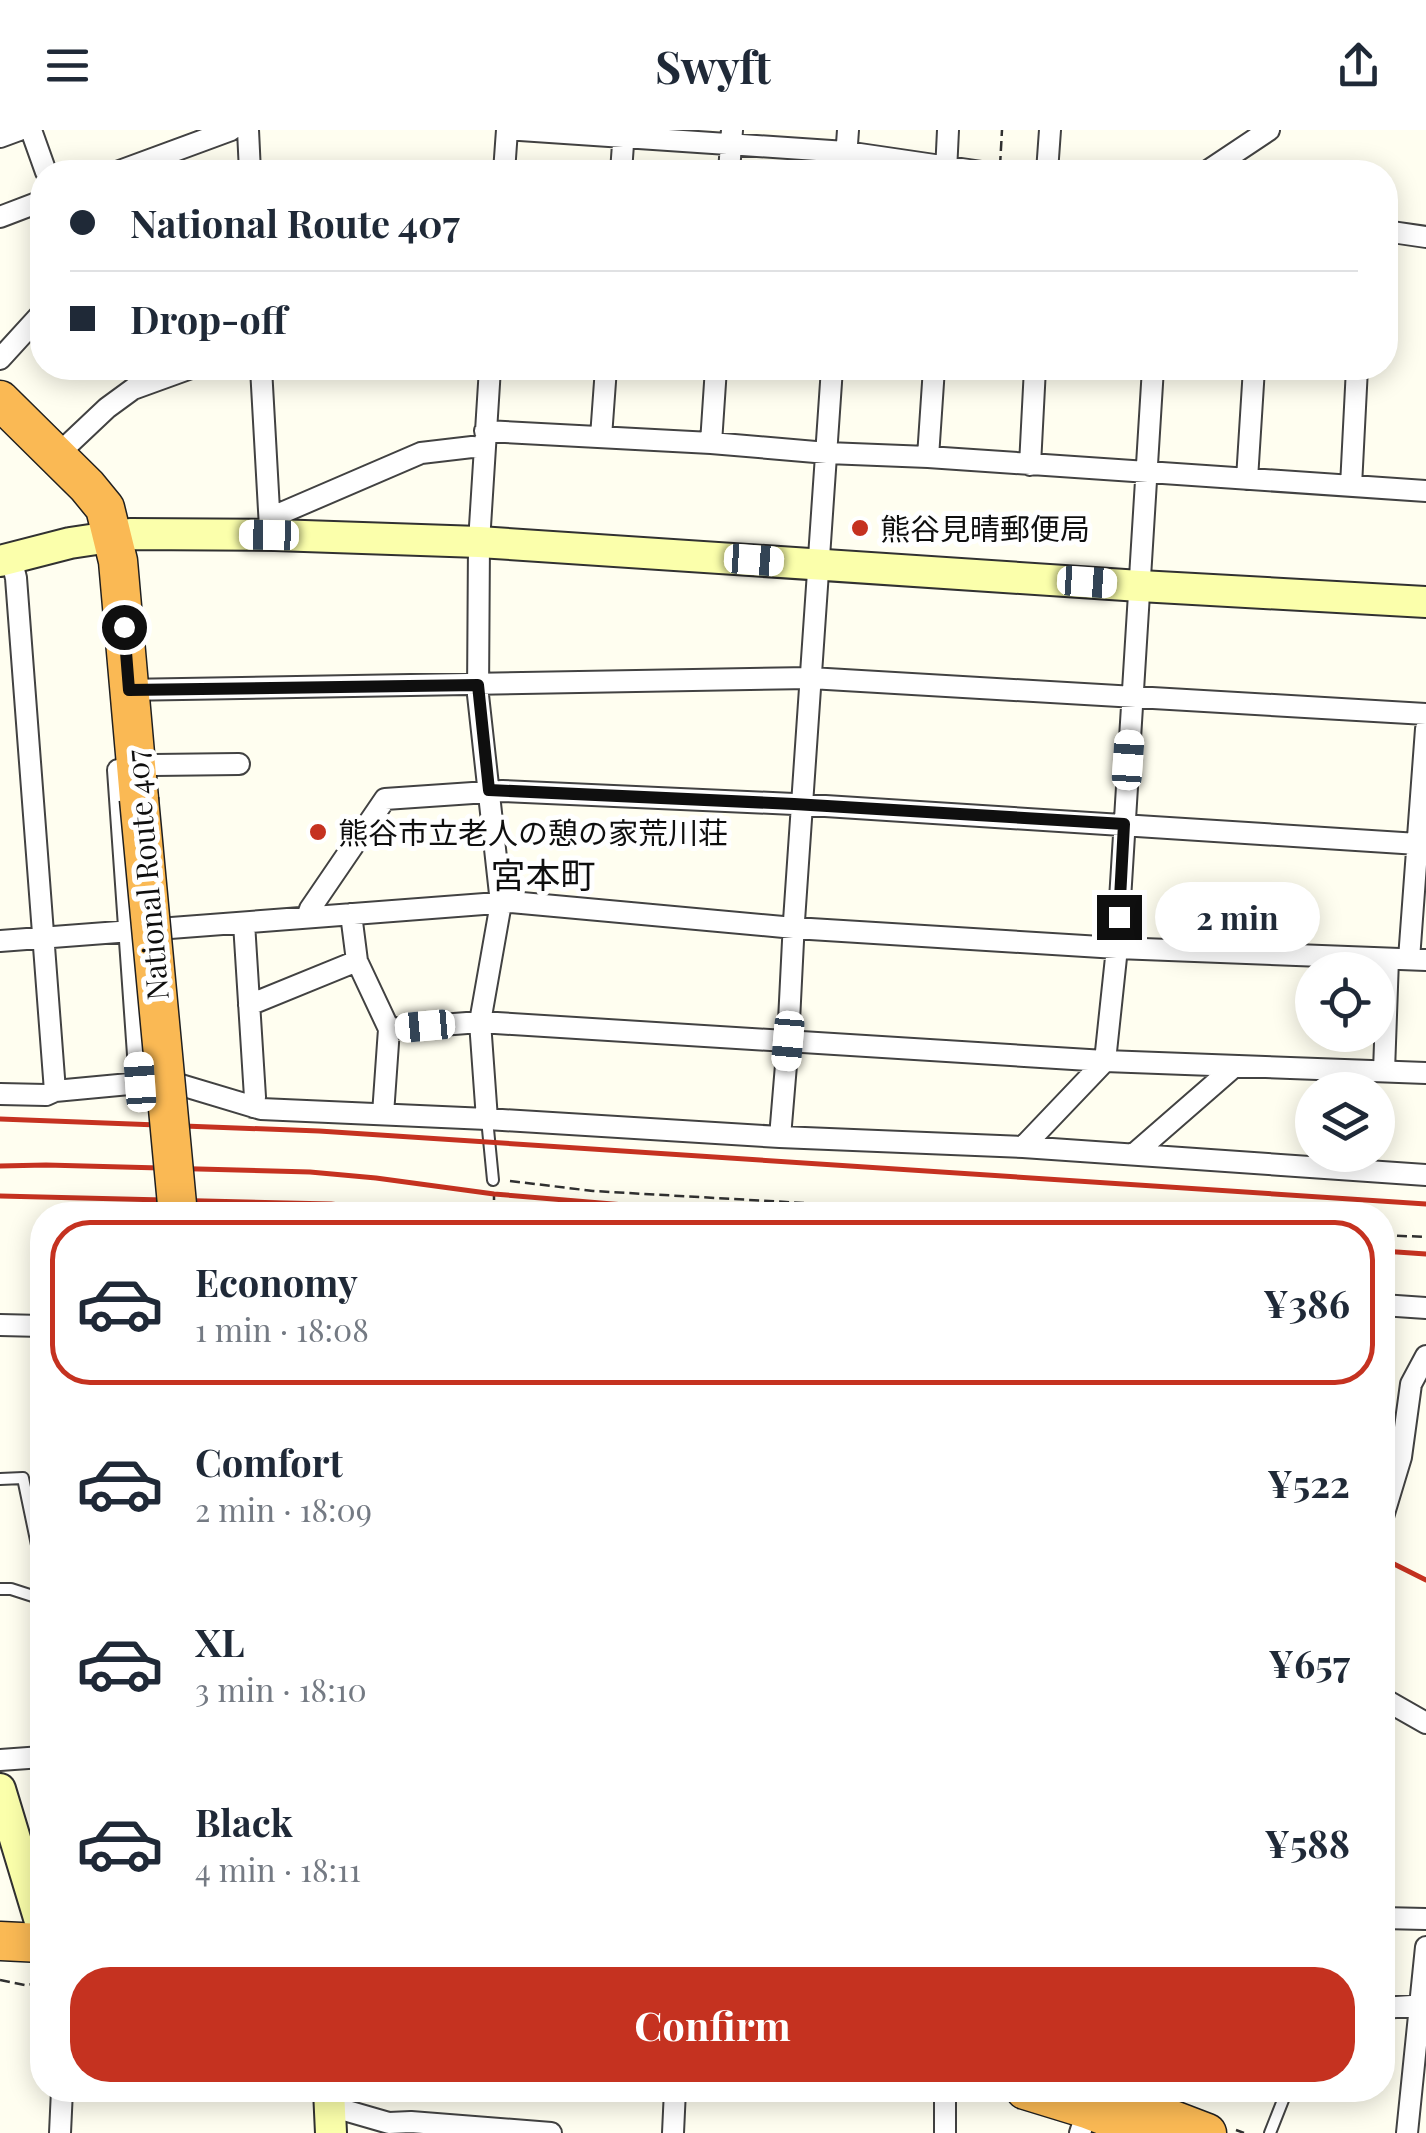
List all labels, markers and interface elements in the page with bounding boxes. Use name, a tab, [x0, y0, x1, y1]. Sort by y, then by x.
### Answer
text: Swyft	[655, 35, 771, 95]
icon: menu	[40, 38, 95, 93]
icon: share	[1331, 38, 1386, 93]
text: National Route 407	[130, 197, 460, 248]
text: Drop-off	[130, 293, 287, 344]
place label: 熊谷見晴郵便局	[880, 508, 1090, 548]
marker: 熊谷見晴郵便局	[849, 517, 871, 539]
car	[239, 519, 299, 551]
car	[723, 543, 785, 577]
car	[1056, 565, 1118, 599]
route start	[102, 605, 147, 650]
car	[1111, 729, 1145, 791]
street label: National Route 407	[115, 748, 177, 1002]
place label: 熊谷市立老人の憩の家荒川荘	[338, 812, 728, 852]
marker: 熊谷市立老人の憩の家荒川荘	[307, 821, 329, 843]
district label: 宮本町	[490, 850, 596, 897]
callout: 2 min	[1154, 882, 1319, 952]
route end	[1097, 895, 1142, 940]
text: 2 min	[1196, 895, 1279, 938]
map controls	[1295, 952, 1395, 1172]
button: locate	[1295, 952, 1395, 1052]
car	[394, 1008, 456, 1044]
car	[770, 1010, 806, 1072]
car	[123, 1051, 157, 1113]
button: layers	[1295, 1072, 1395, 1172]
text: Economy	[195, 1256, 358, 1307]
icon: car	[75, 1258, 165, 1348]
text: ¥386	[1263, 1277, 1350, 1328]
text: 1 min · 18:08	[195, 1307, 369, 1350]
text: Comfort	[195, 1436, 343, 1487]
icon: car	[75, 1438, 165, 1528]
text: ¥522	[1267, 1457, 1350, 1508]
text: 2 min · 18:09	[195, 1487, 372, 1530]
text: XL	[195, 1616, 244, 1667]
icon: car	[75, 1618, 165, 1708]
text: ¥657	[1268, 1637, 1350, 1688]
text: 3 min · 18:10	[195, 1667, 367, 1710]
text: Black	[195, 1796, 293, 1847]
icon: car	[75, 1798, 165, 1888]
text: ¥588	[1264, 1817, 1350, 1868]
text: 4 min · 18:11	[195, 1847, 361, 1890]
button: Confirm	[70, 1967, 1355, 2082]

